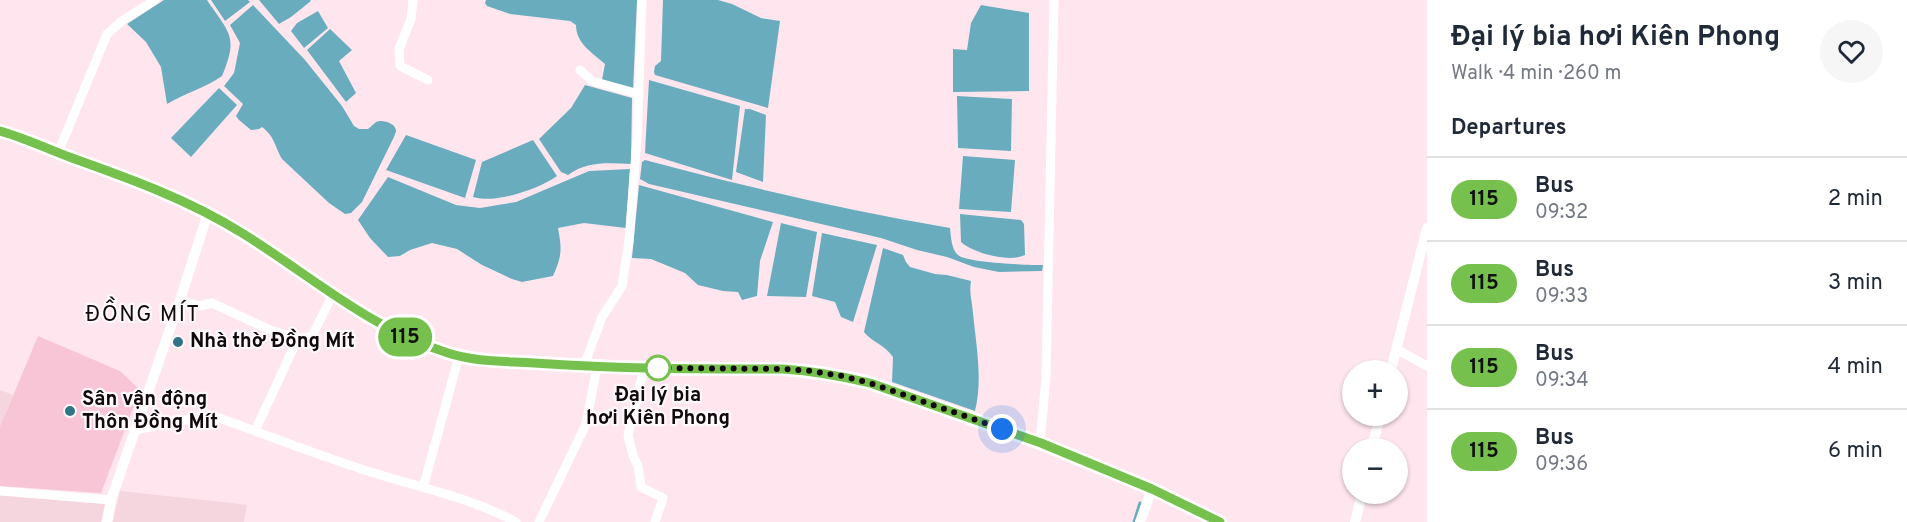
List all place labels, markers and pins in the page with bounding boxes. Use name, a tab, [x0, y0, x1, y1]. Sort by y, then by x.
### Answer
place label: Nhà thờ Đồng Mít	[190, 328, 355, 355]
marker: Nhà thờ Đồng Mít	[171, 335, 185, 349]
marker: Đại lý bia hơi Kiên Phong	[645, 355, 671, 381]
place label: Đại lý bia hơi Kiên Phong	[586, 383, 730, 432]
place label: Sân vận động Thôn Đồng Mít	[82, 387, 218, 436]
marker: Sân vận động Thôn Đồng Mít	[63, 404, 77, 418]

